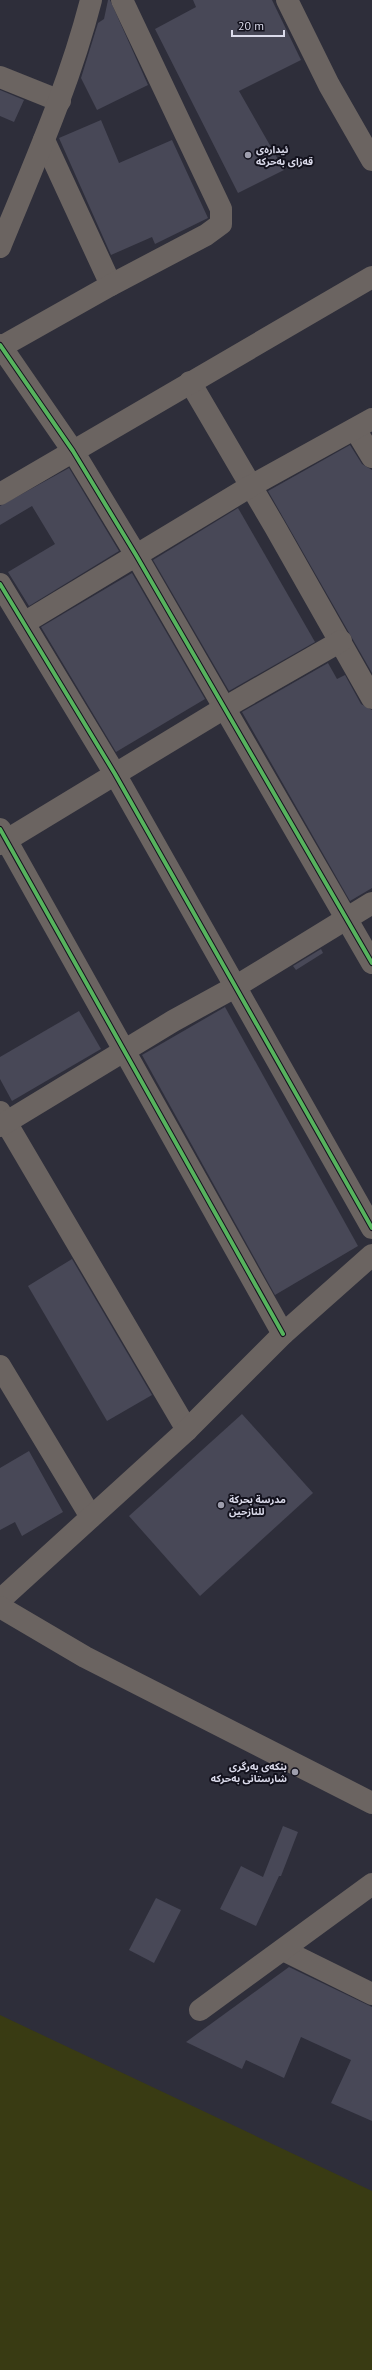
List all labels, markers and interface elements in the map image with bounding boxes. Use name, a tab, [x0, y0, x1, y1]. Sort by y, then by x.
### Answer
scale bar	[232, 12, 284, 38]
text: 20 m	[238, 18, 264, 33]
place label: ئیدارەی قەزای بەحرکە	[256, 143, 313, 168]
marker: ئیدارەی قەزای بەحرکە	[243, 150, 253, 160]
place label: مدرسة بحركة للنازحين	[229, 1493, 286, 1518]
marker: مدرسة بحركة للنازحين	[216, 1500, 226, 1510]
place label: بنکەی بەرگری شارستانی بەحرکە	[211, 1760, 287, 1785]
marker: بنکەی بەرگری شارستانی بەحرکە	[290, 1767, 300, 1777]

